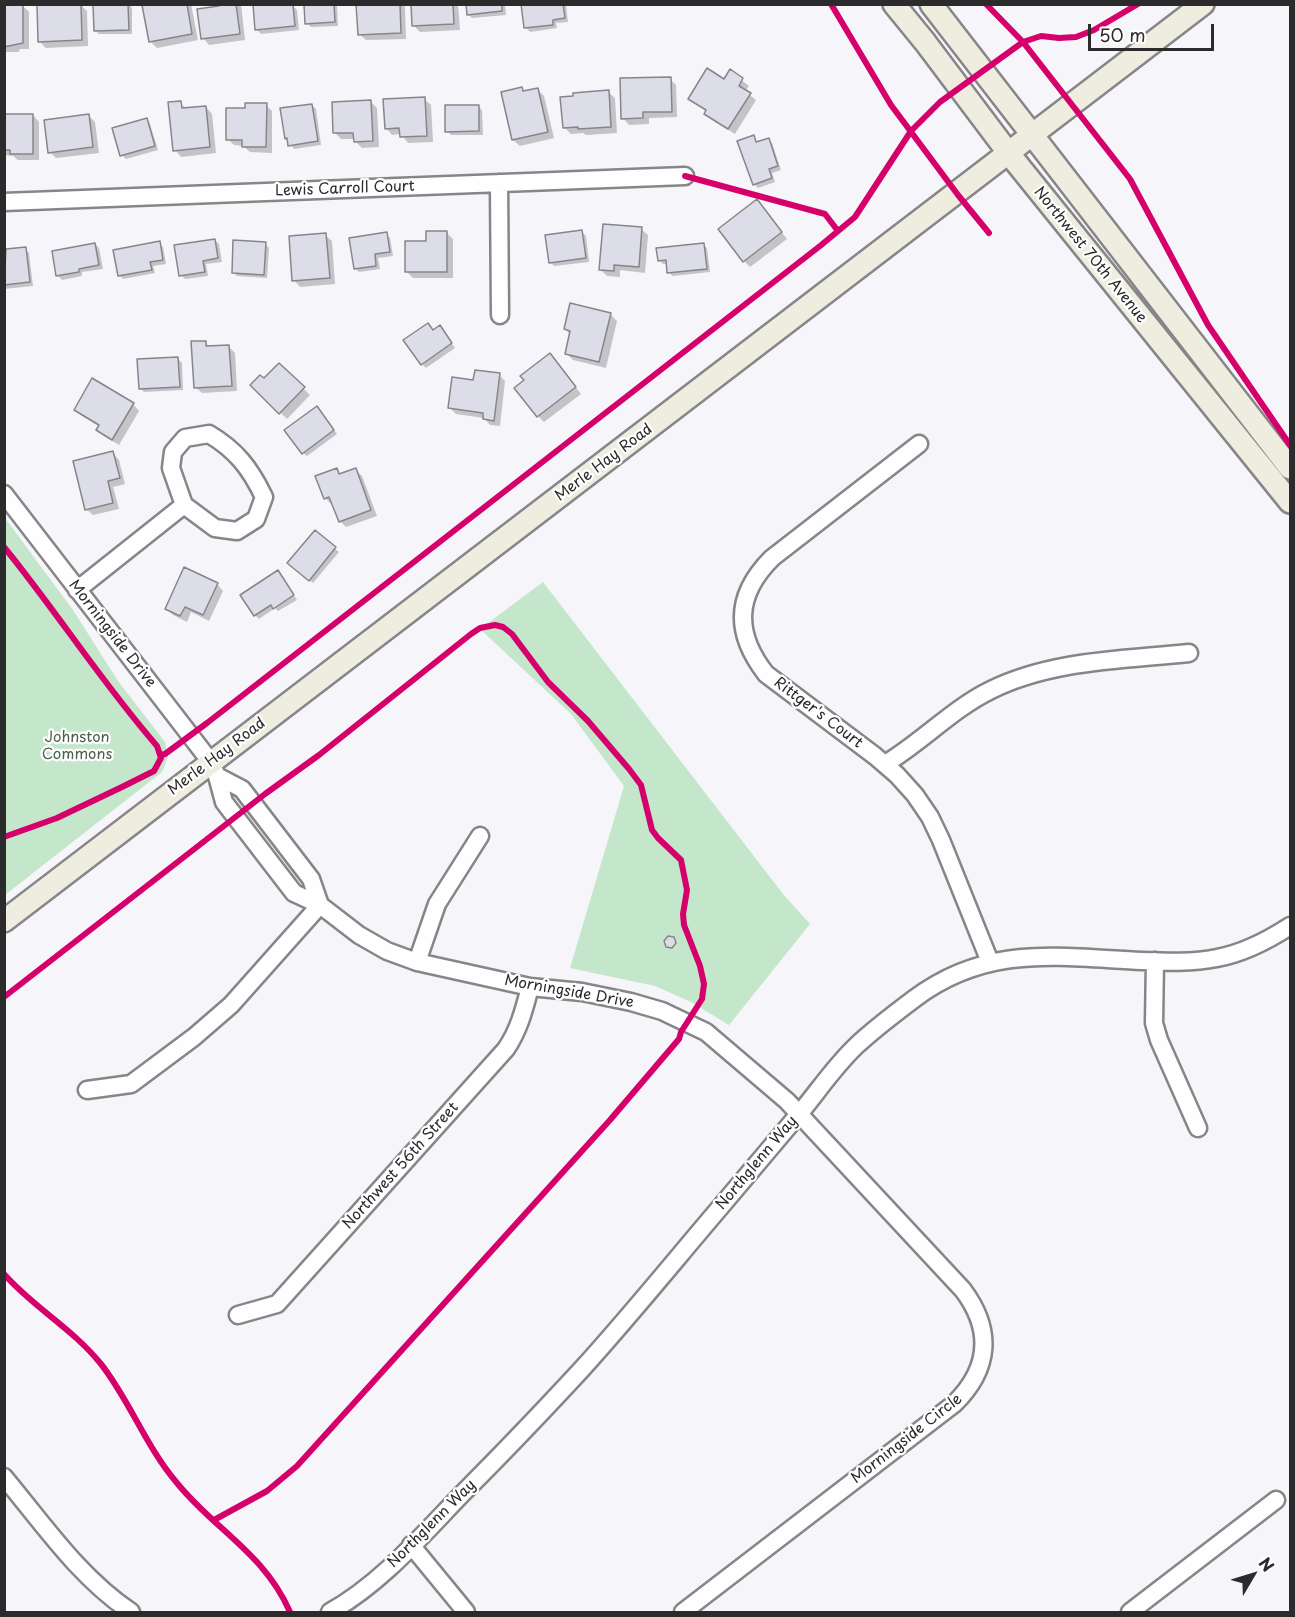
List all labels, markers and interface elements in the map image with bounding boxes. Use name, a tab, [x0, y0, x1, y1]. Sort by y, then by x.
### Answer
scale bar	[1091, 12, 1217, 50]
text: 50 m	[1099, 21, 1146, 48]
street label: Lewis Carroll Court	[275, 178, 415, 200]
street label: Northwest 70th Avenue	[1030, 183, 1150, 327]
street label: Merle Hay Road	[552, 421, 656, 505]
street label: Morningside Drive	[65, 577, 159, 691]
street label: Rittger's Court	[770, 674, 866, 752]
street label: Merle Hay Road	[165, 715, 269, 799]
park label: Johnston Commons	[42, 729, 112, 764]
street label: Morningside Drive	[503, 972, 635, 1012]
street label: Northwest 56th Street	[339, 1099, 463, 1233]
street label: Northglenn Way	[712, 1112, 802, 1214]
street label: Morningside Circle	[848, 1390, 966, 1488]
street label: Northglenn Way	[384, 1476, 480, 1572]
north arrow	[1223, 1545, 1283, 1605]
text: N	[1254, 1552, 1281, 1576]

